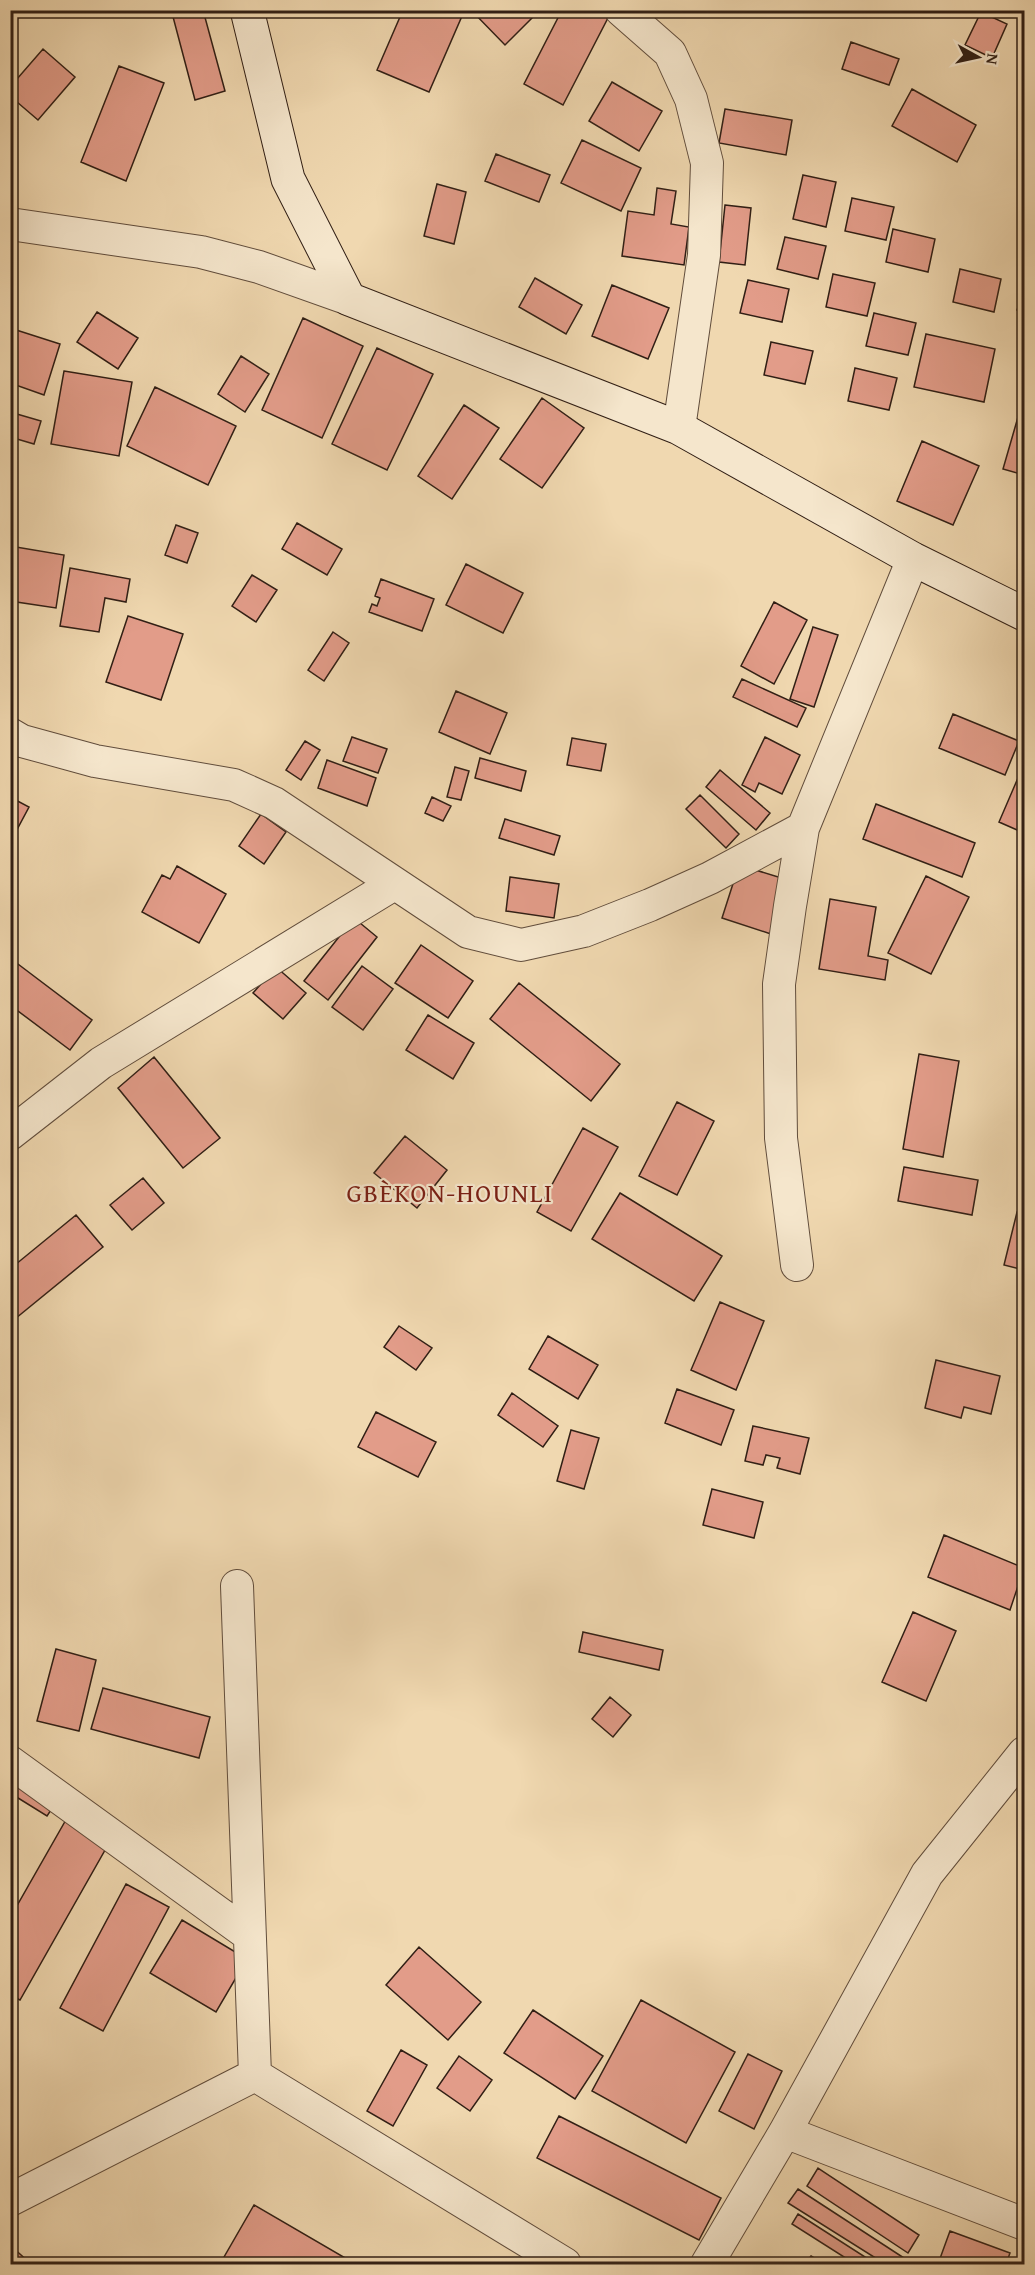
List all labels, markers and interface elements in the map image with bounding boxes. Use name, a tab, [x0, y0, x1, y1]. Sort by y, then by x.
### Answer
north arrow	[948, 27, 1008, 87]
text: N	[980, 52, 1005, 66]
district label: GBÈKON-HOUNLI	[347, 1173, 553, 1212]

